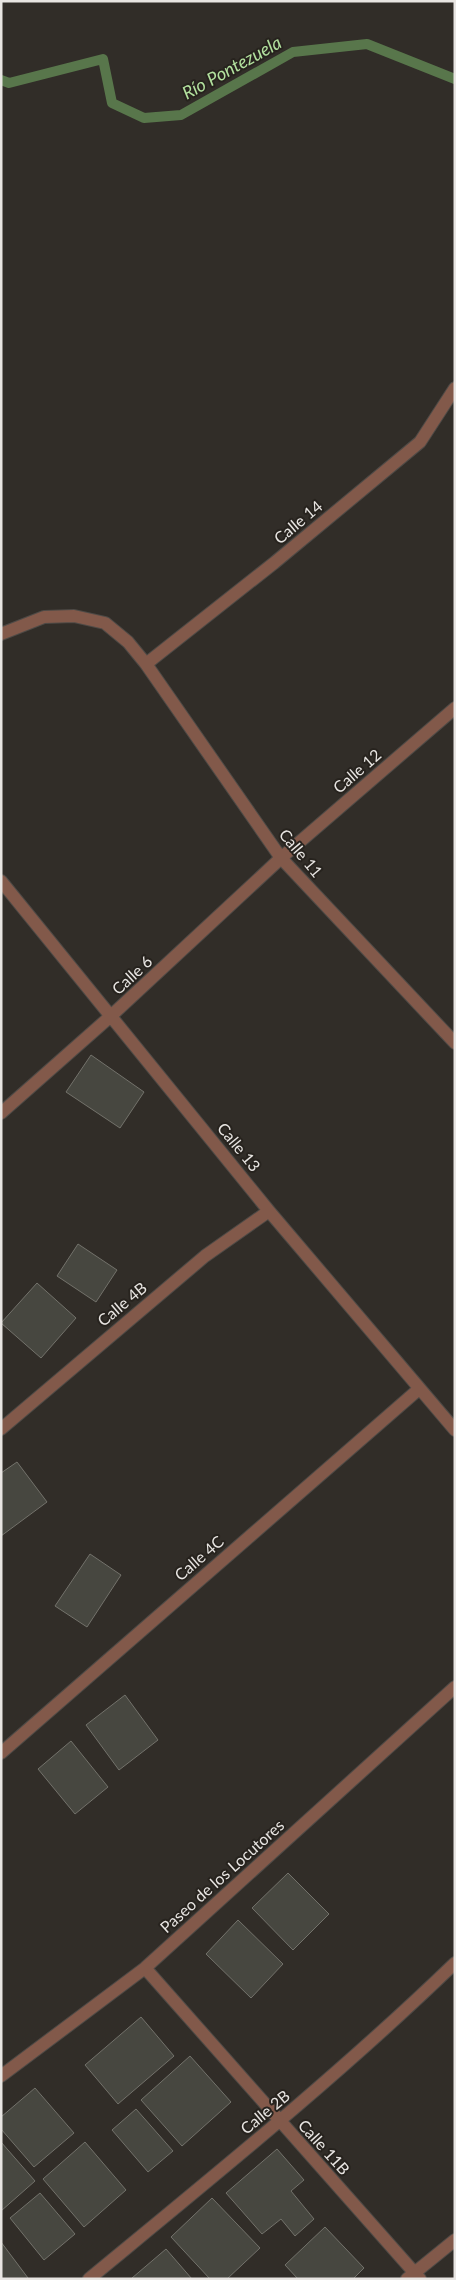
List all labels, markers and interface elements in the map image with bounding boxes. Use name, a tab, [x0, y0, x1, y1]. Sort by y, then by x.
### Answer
water label: Río Pontezuela	[178, 31, 285, 103]
street label: Calle 14	[270, 496, 326, 547]
street label: Calle 12	[329, 745, 385, 797]
street label: Calle 11	[276, 825, 327, 881]
street label: Calle 6	[108, 951, 156, 998]
street label: Calle 13	[214, 1118, 265, 1175]
street label: Calle 4B	[93, 1278, 150, 1330]
street label: Calle 4C	[170, 1531, 227, 1584]
street label: Paseo de los Locutores	[156, 1815, 288, 1936]
street label: Calle 2B	[236, 2086, 293, 2138]
street label: Calle 11B	[295, 2115, 354, 2178]

